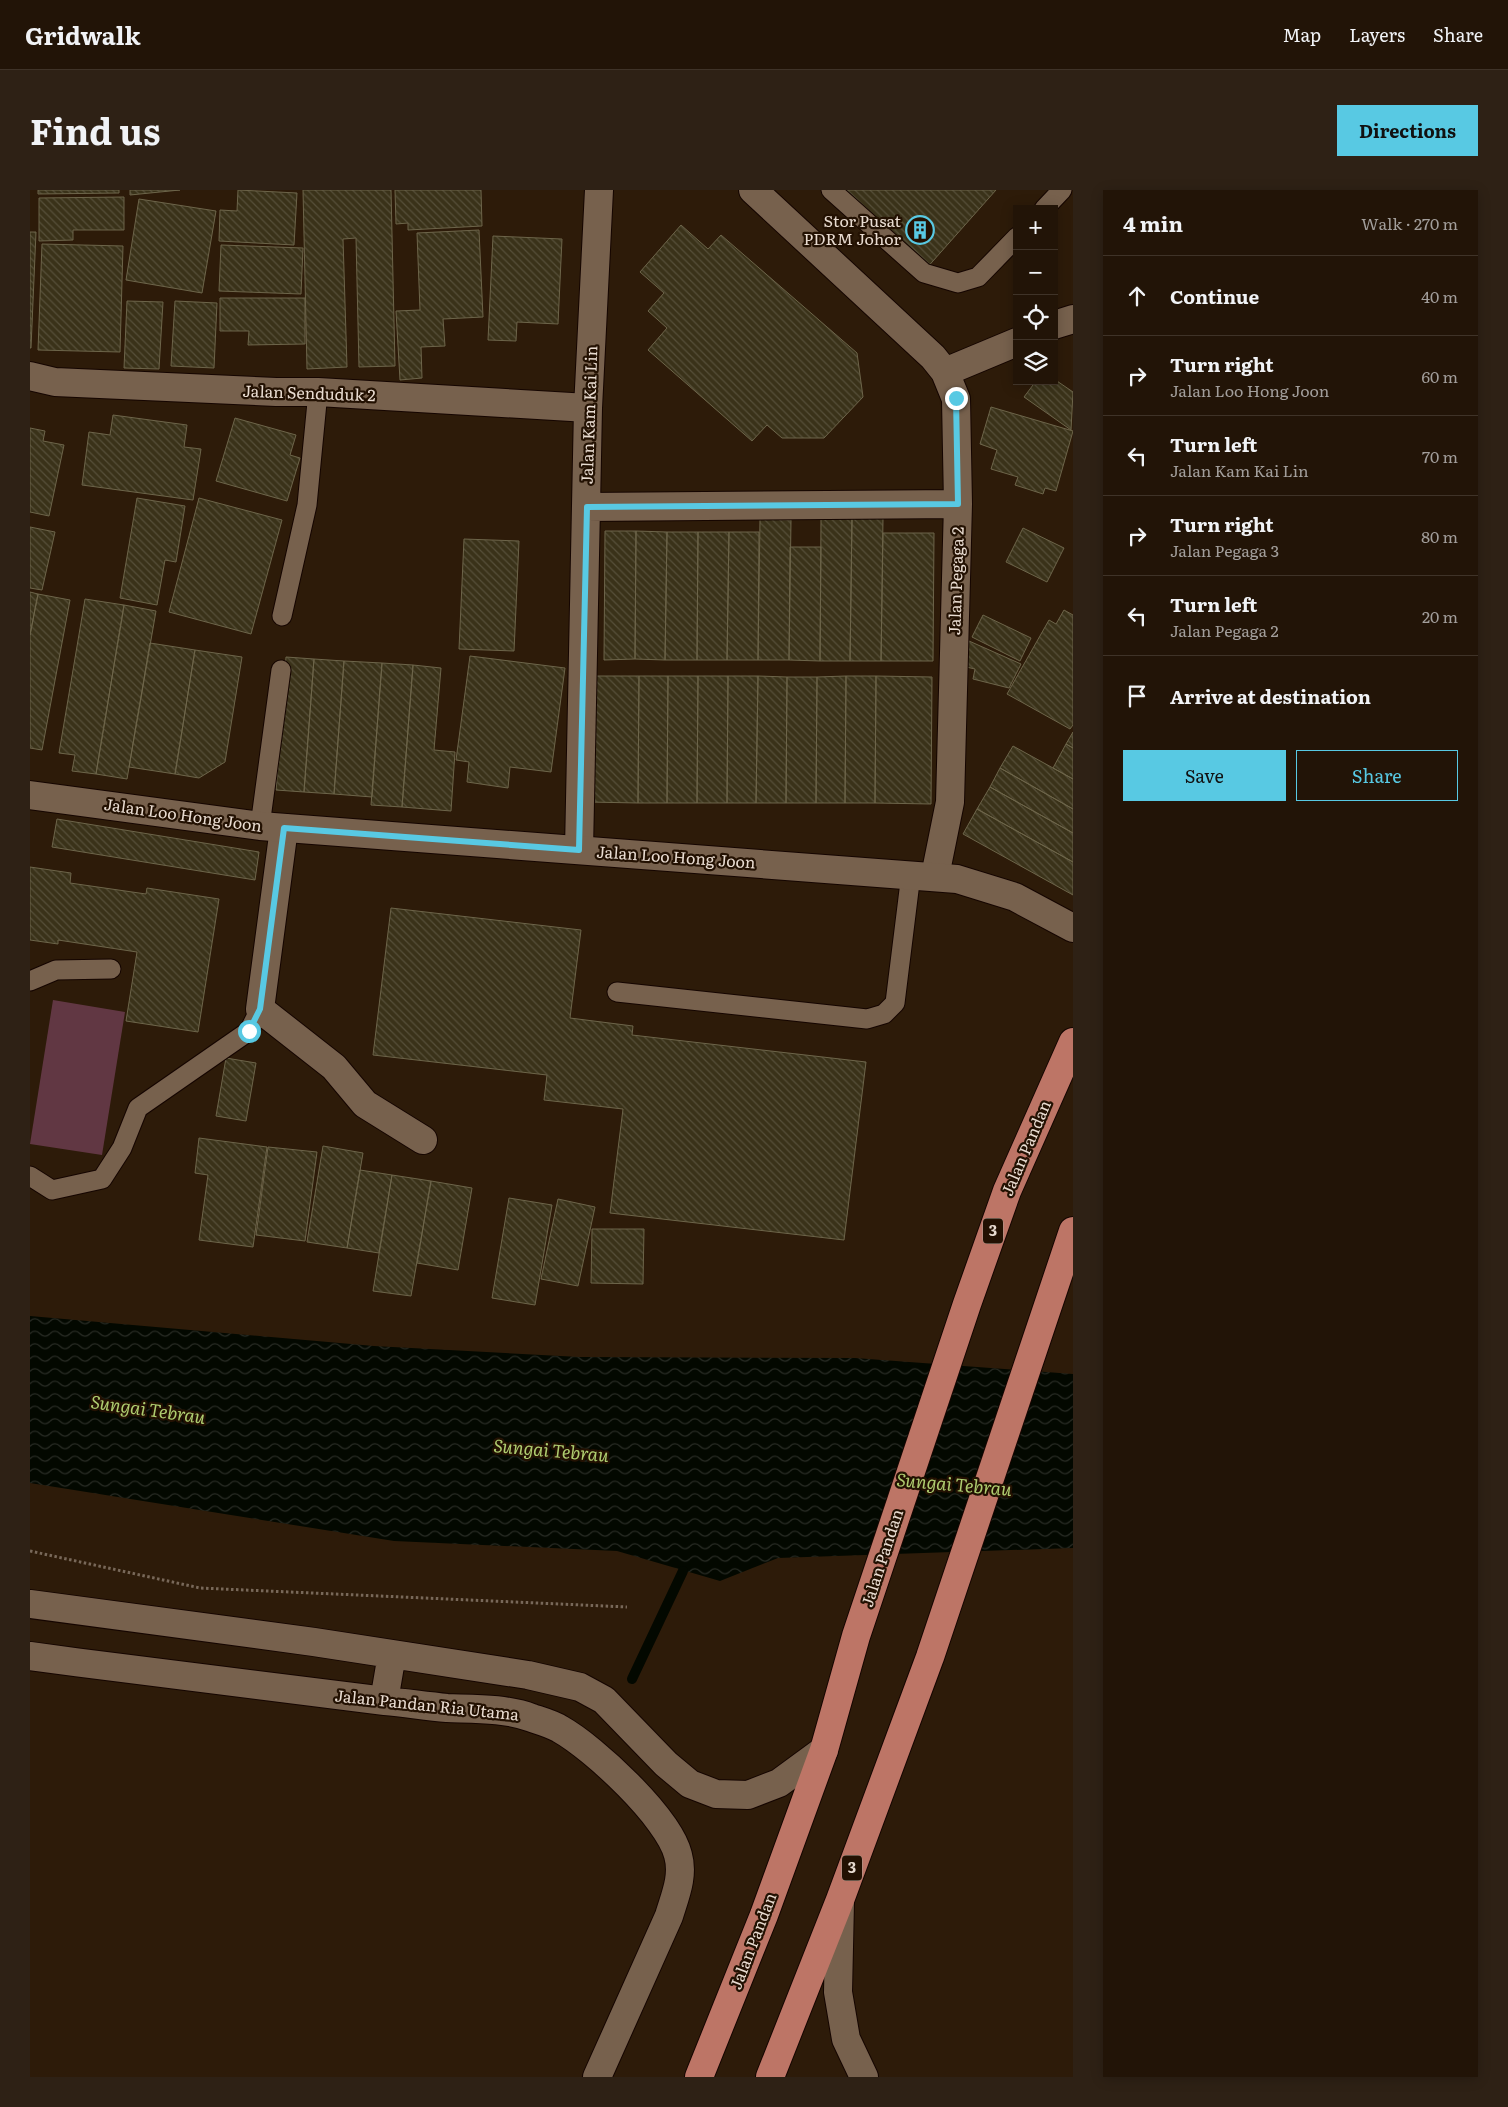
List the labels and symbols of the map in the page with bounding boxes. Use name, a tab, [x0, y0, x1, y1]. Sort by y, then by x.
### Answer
place label: Stor Pusat PDRM Johor	[804, 208, 902, 250]
building icon: Stor Pusat PDRM Johor	[905, 215, 935, 245]
street label: Jalan Kam Kai Lin	[574, 345, 602, 485]
street label: Jalan Senduduk 2	[242, 378, 376, 406]
route end	[945, 387, 968, 410]
street label: Jalan Pegaga 2	[941, 526, 969, 636]
street label: Jalan Loo Hong Joon	[103, 791, 264, 837]
street label: Jalan Loo Hong Joon	[596, 838, 757, 874]
route start	[238, 1020, 261, 1043]
street label: Jalan Pandan	[994, 1096, 1056, 1199]
road number: 3	[983, 1218, 1003, 1244]
water label: Sungai Tebrau	[89, 1387, 208, 1430]
water label: Sungai Tebrau	[492, 1431, 610, 1468]
water label: Sungai Tebrau	[895, 1465, 1013, 1502]
street label: Jalan Pandan	[854, 1505, 908, 1610]
street label: Jalan Pandan Ria Utama	[334, 1682, 521, 1726]
road number: 3	[842, 1856, 862, 1880]
street label: Jalan Pandan	[723, 1888, 782, 1993]

